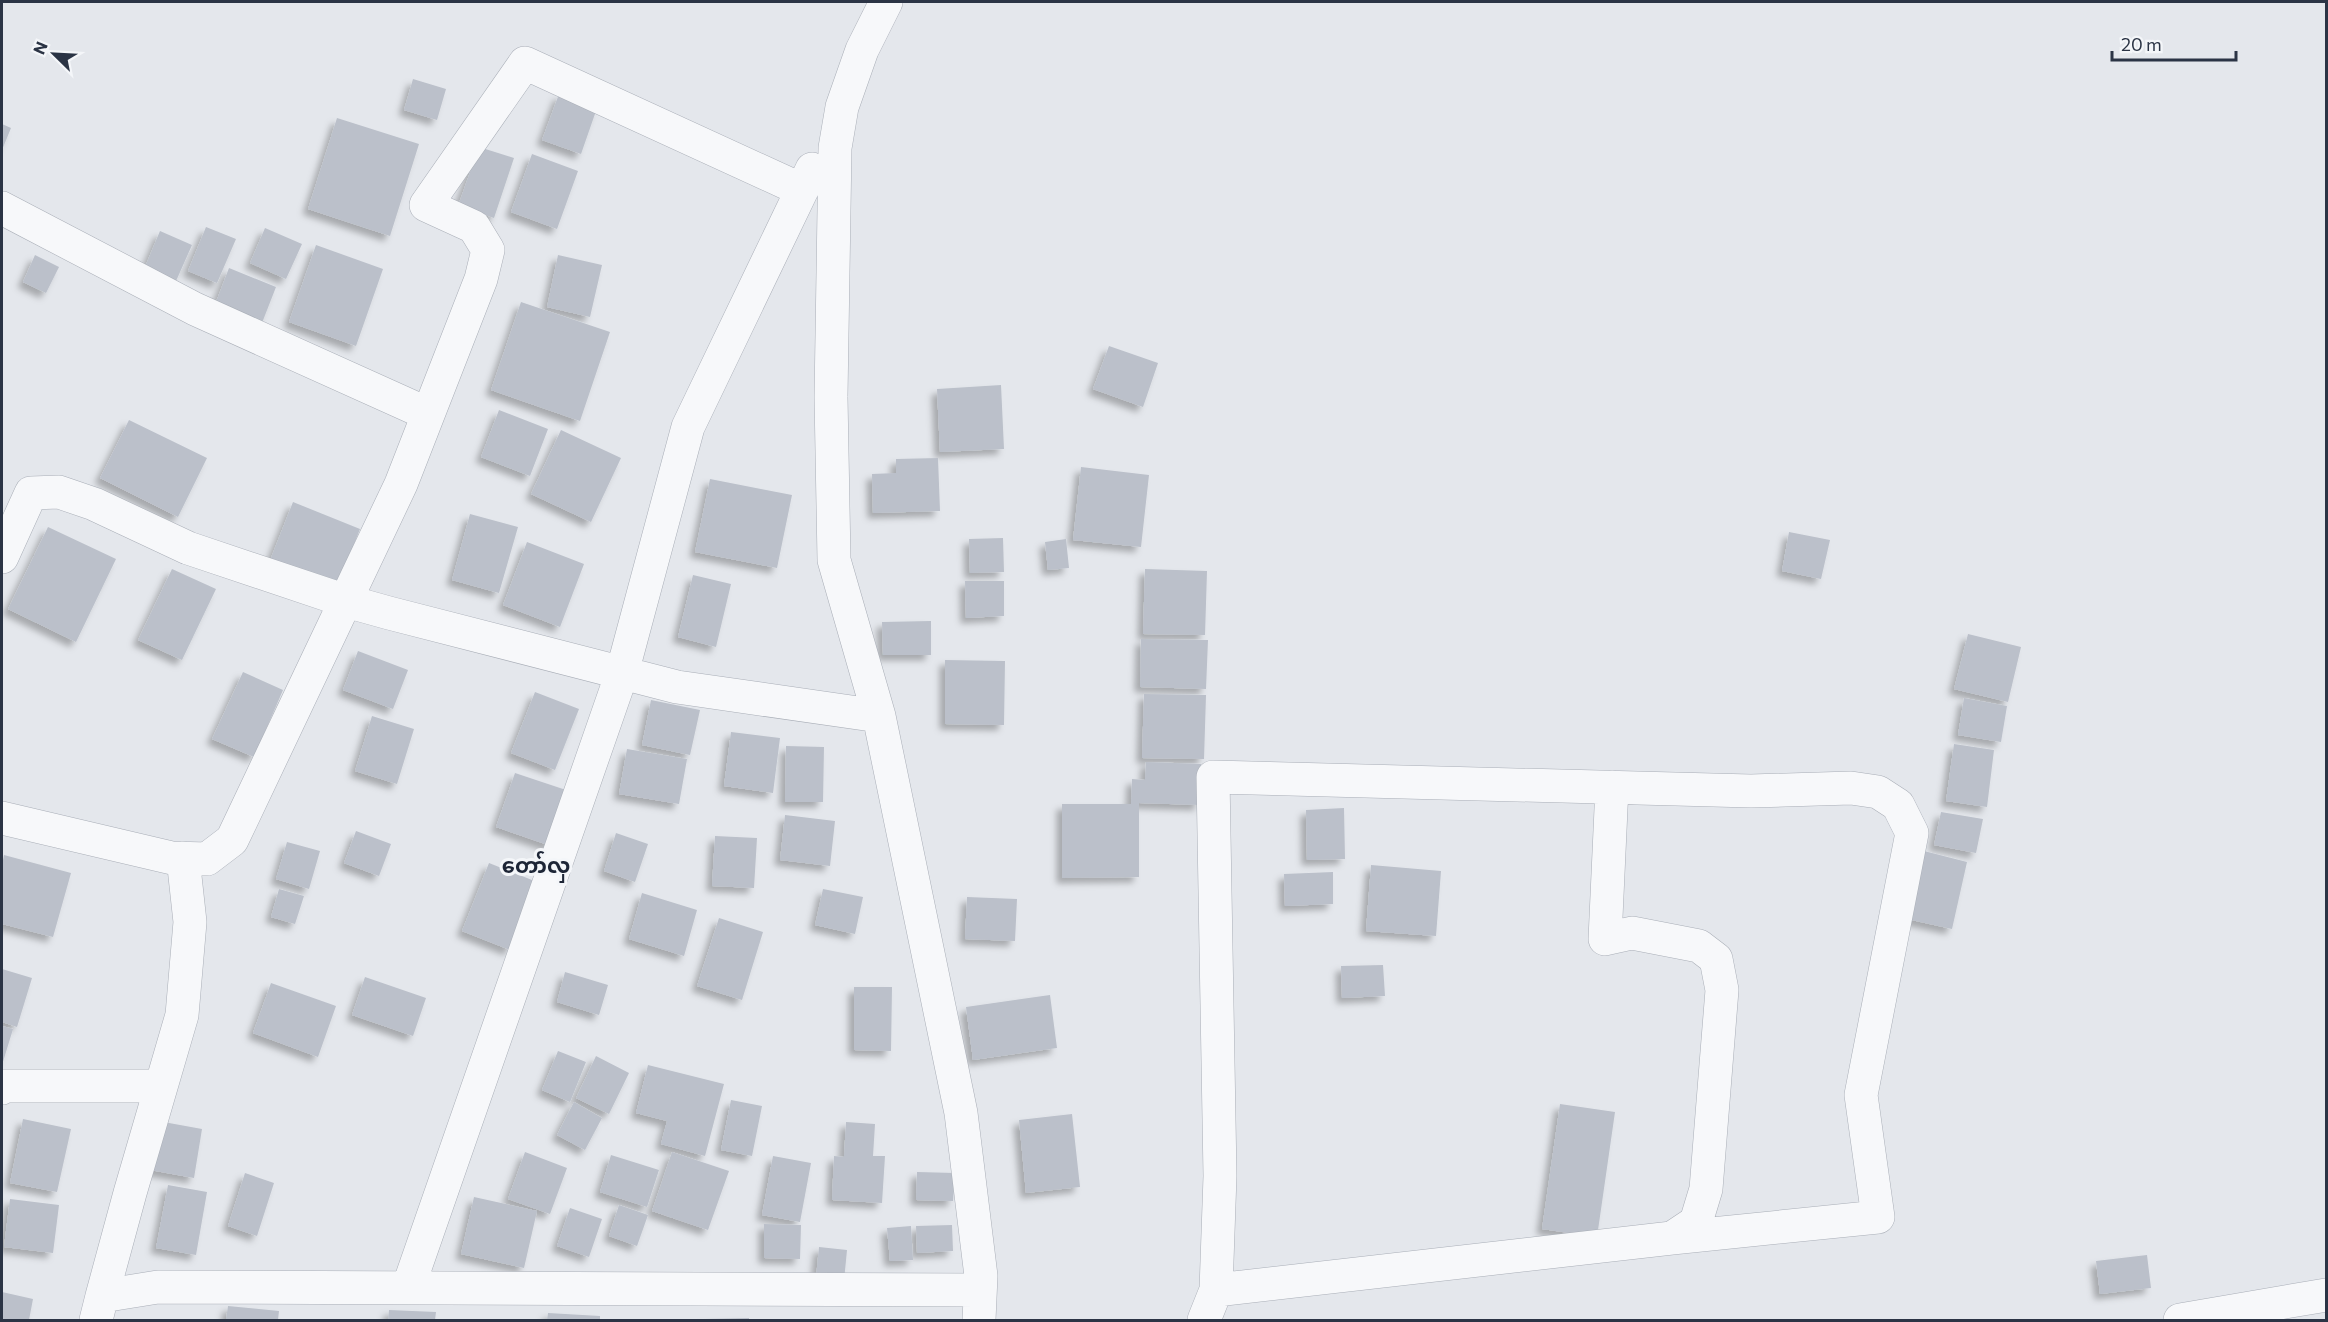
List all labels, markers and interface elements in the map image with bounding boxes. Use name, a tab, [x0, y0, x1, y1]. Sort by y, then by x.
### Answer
north arrow	[24, 24, 84, 84]
scale bar	[2112, 24, 2236, 62]
text: 20 m	[2121, 33, 2162, 55]
text: N	[29, 38, 51, 57]
district label: တော်လှ	[502, 850, 570, 883]

